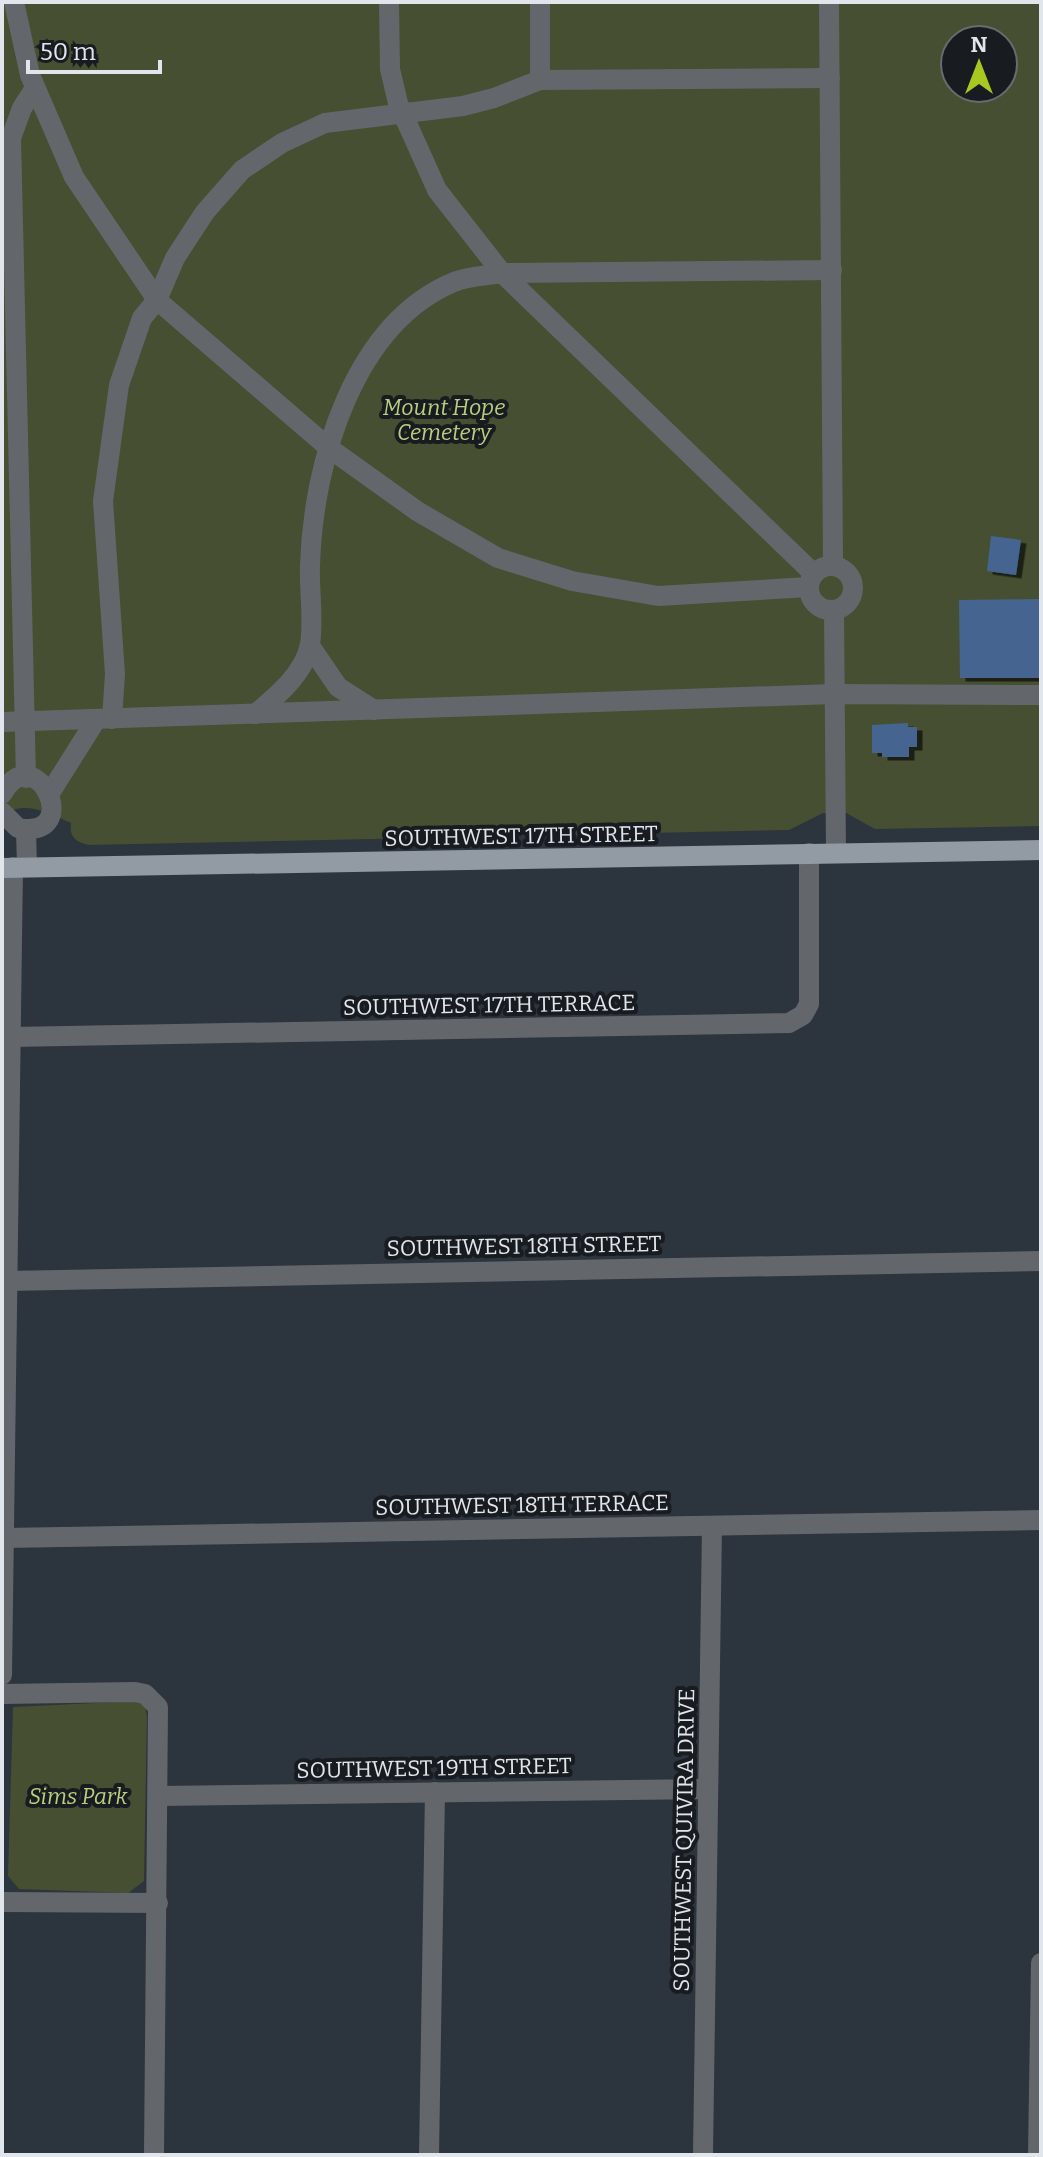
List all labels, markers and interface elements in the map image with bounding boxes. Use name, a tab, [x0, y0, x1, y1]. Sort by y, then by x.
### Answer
scale bar	[28, 24, 160, 74]
north arrow	[939, 24, 1019, 104]
text: N	[971, 31, 988, 58]
text: 50 m	[40, 38, 96, 66]
park label: Mount Hope Cemetery	[383, 394, 505, 446]
street label: SOUTHWEST 17TH STREET	[384, 820, 658, 852]
street label: SOUTHWEST 17TH TERRACE	[343, 989, 635, 1021]
street label: SOUTHWEST 18TH STREET	[386, 1230, 662, 1262]
street label: SOUTHWEST 18TH TERRACE	[375, 1489, 669, 1521]
street label: SOUTHWEST QUIVIRA DRIVE	[668, 1688, 700, 1992]
street label: SOUTHWEST 19TH STREET	[296, 1752, 572, 1784]
park label: Sims Park	[29, 1783, 129, 1810]

